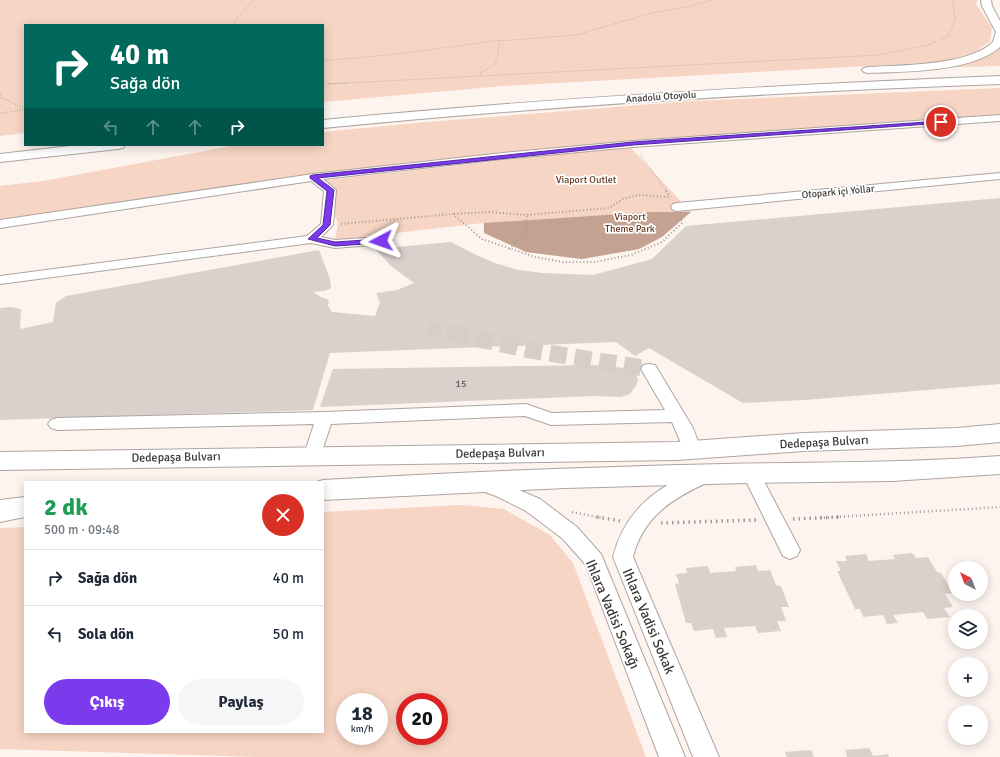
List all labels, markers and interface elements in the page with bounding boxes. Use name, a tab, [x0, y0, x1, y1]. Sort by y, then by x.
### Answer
text: 40 m	[110, 38, 169, 72]
icon: right	[44, 40, 96, 92]
text: Sağa dön	[110, 72, 180, 94]
street label: Anadolu Otoyolu	[625, 89, 697, 105]
pin	[924, 105, 958, 139]
icon: arrive	[930, 111, 952, 133]
icon: left	[100, 116, 122, 138]
icon: ahead	[142, 116, 164, 138]
icon: ahead	[184, 116, 206, 138]
icon: right	[226, 116, 248, 138]
park label: Viaport Outlet	[556, 174, 617, 186]
street label: Otopark içi Yollar	[801, 183, 875, 201]
park label: Viaport Theme Park	[605, 211, 655, 235]
position arrow	[360, 220, 402, 262]
house number: 15	[456, 378, 466, 390]
street label: Dedepaşa Bulvarı	[779, 433, 869, 452]
street label: Dedepaşa Bulvarı	[455, 445, 545, 462]
street label: Dedepaşa Bulvarı	[131, 449, 221, 466]
text: 2 dk	[44, 492, 88, 522]
button: close	[262, 494, 304, 536]
text: 500 m · 09:48	[44, 522, 120, 538]
street label: Ihlara Vadisi Sokağı	[582, 557, 643, 671]
north arrow	[948, 561, 988, 601]
map controls	[948, 561, 988, 745]
street label: Ihlara Vadisi Sokak	[619, 566, 678, 677]
icon: right	[44, 567, 66, 589]
text: Sağa dön	[78, 569, 137, 587]
text: 40 m	[273, 569, 304, 587]
button: layers	[948, 609, 988, 649]
icon: left	[44, 623, 66, 645]
text: Sola dön	[78, 625, 134, 643]
text: 50 m	[273, 625, 304, 643]
button: +	[948, 657, 988, 697]
button: Çıkış	[44, 679, 170, 725]
button: Paylaş	[178, 679, 304, 725]
speed limit sign: 20	[396, 693, 448, 745]
text: 18	[351, 701, 373, 726]
button: −	[948, 705, 988, 745]
text: km/h	[351, 723, 373, 735]

